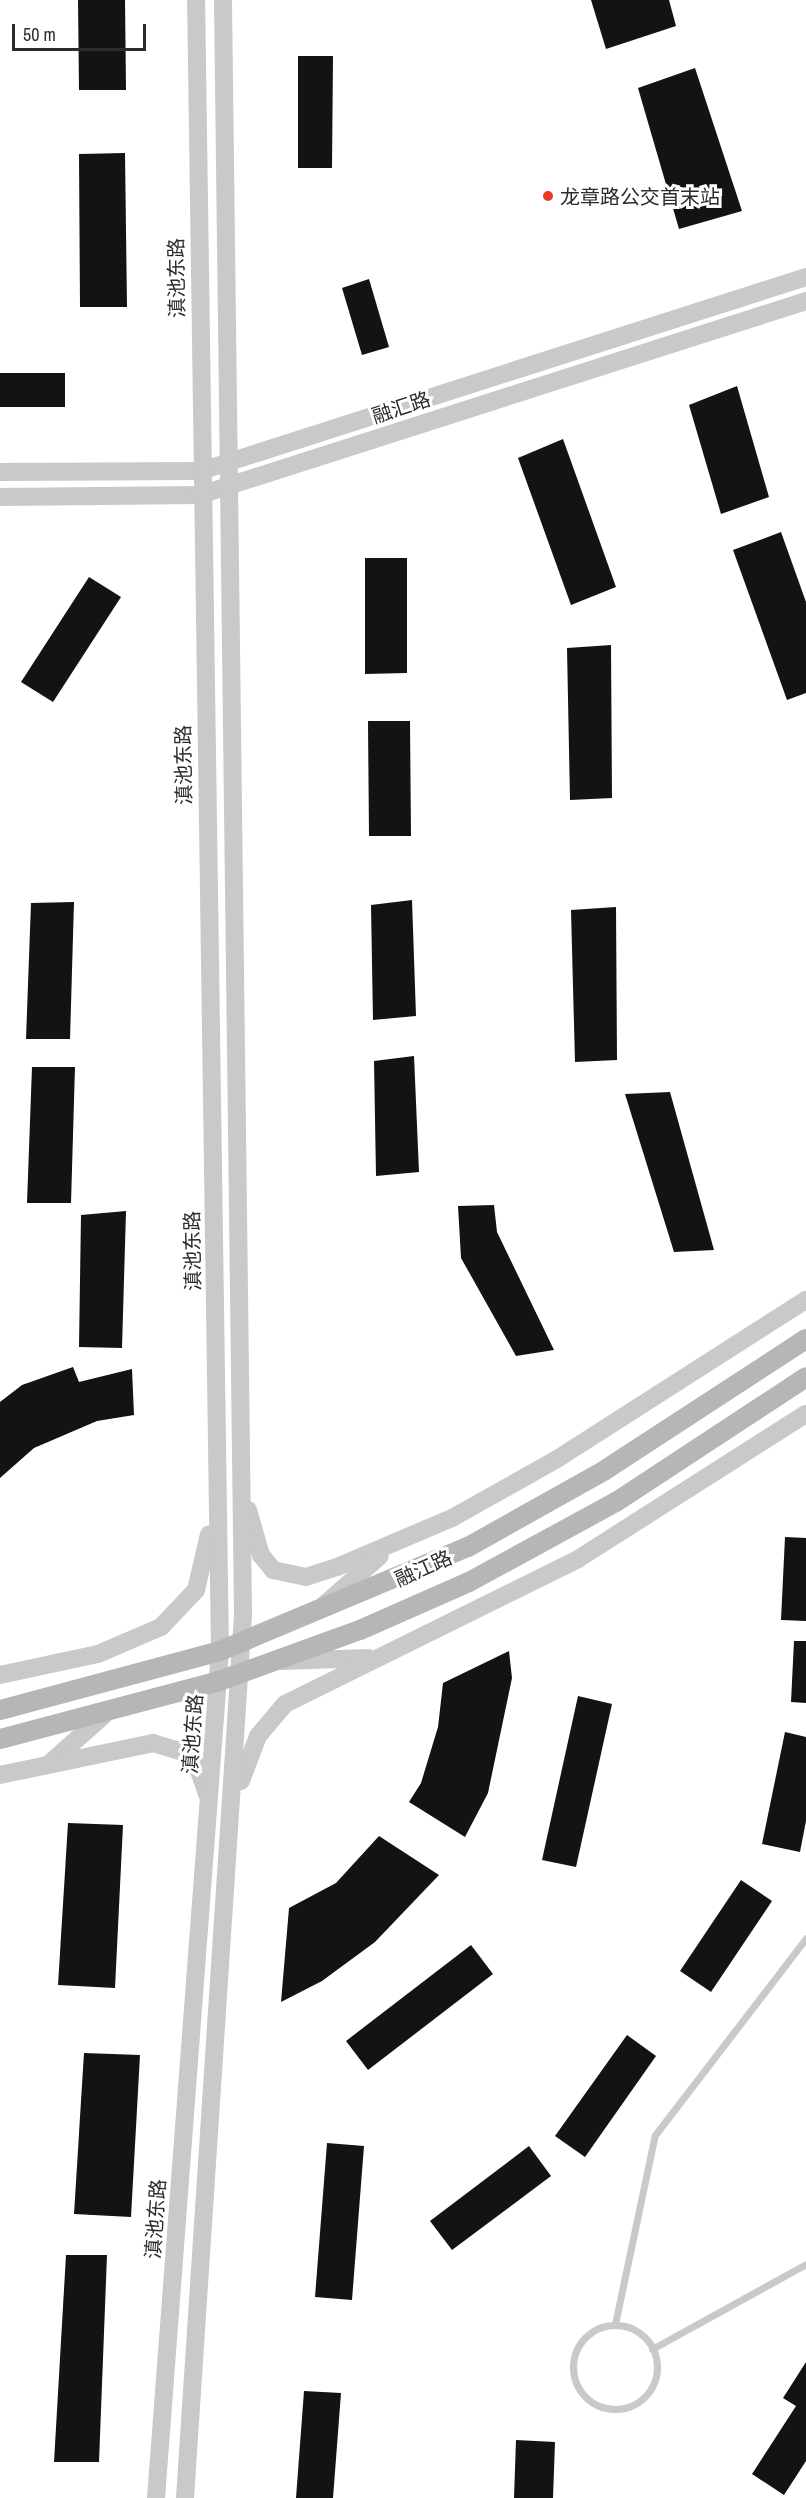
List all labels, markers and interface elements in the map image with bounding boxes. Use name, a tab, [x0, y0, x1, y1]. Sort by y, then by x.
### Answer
scale bar	[15, 12, 148, 50]
text: 50 m	[23, 22, 56, 47]
place label: 龙章路公交首末站	[560, 184, 720, 208]
marker: 龙章路公交首末站	[541, 189, 555, 203]
street label: 滇池东路	[163, 238, 189, 318]
street label: 融汇路	[369, 386, 433, 428]
street label: 滇池东路	[170, 725, 196, 805]
street label: 滇池东路	[179, 1211, 205, 1291]
street label: 融江路	[391, 1545, 455, 1591]
street label: 滇池东路	[177, 1693, 207, 1775]
street label: 滇池东路	[140, 2178, 170, 2260]

